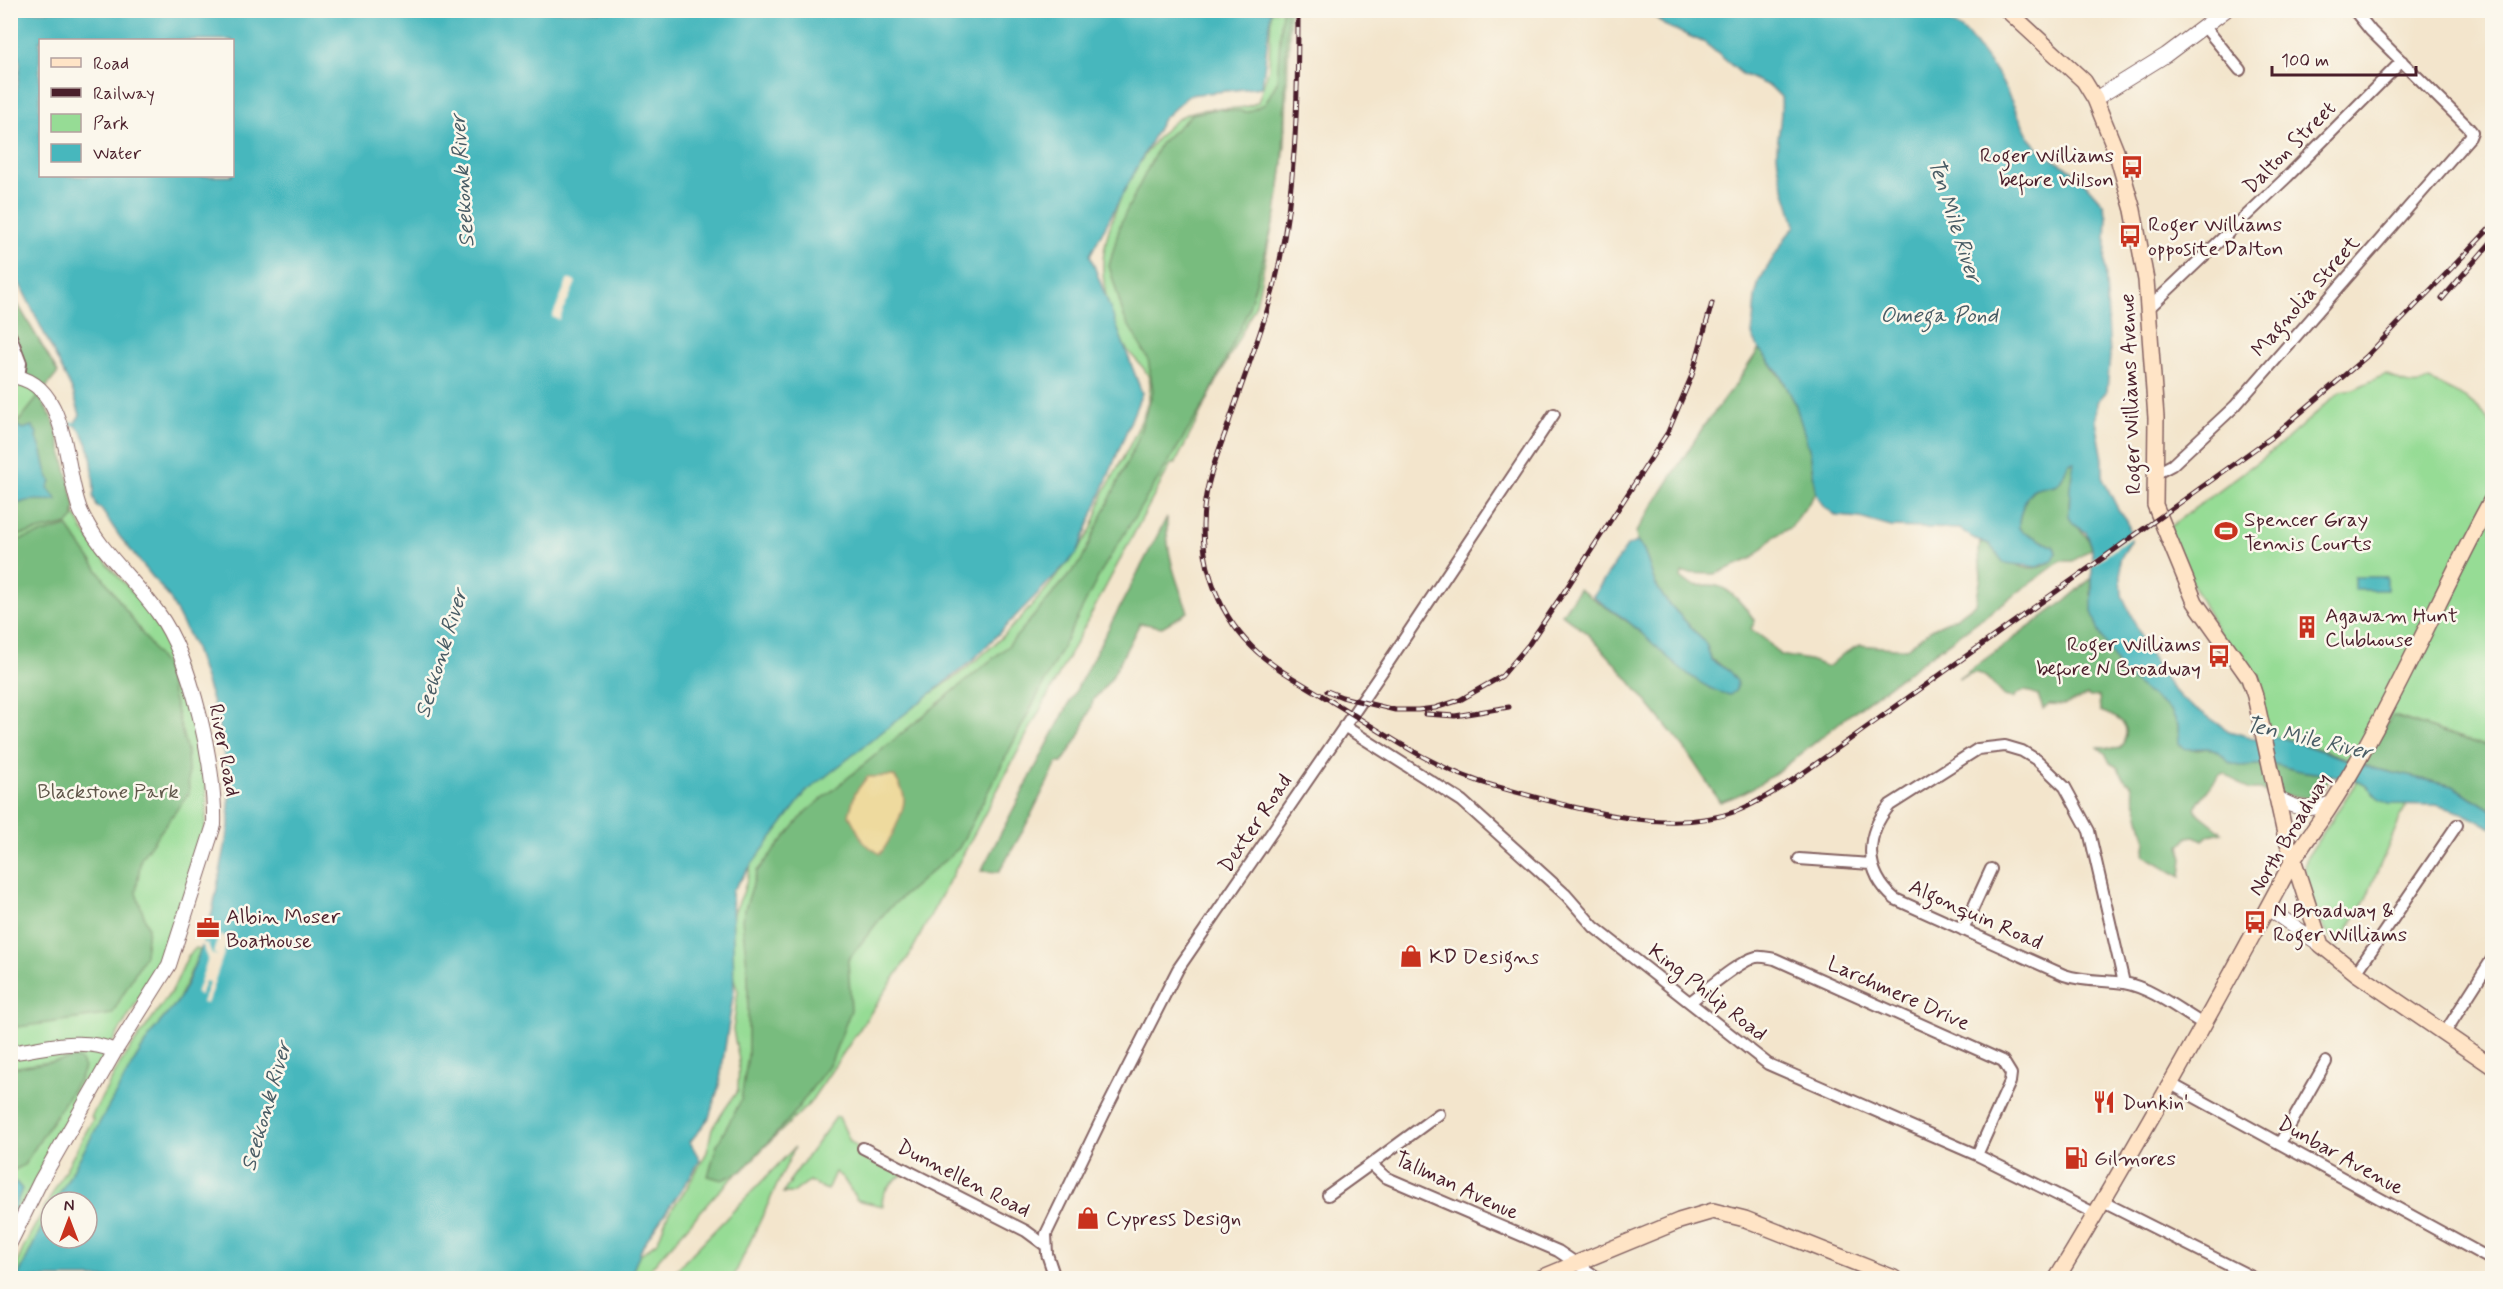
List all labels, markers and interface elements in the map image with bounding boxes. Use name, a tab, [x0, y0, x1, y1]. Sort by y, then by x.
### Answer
legend	[39, 39, 234, 177]
scale bar	[2272, 39, 2416, 77]
text: 100 m	[2281, 49, 2329, 73]
text: Road	[93, 52, 129, 76]
text: Railway	[93, 82, 155, 106]
street label: Dalton Street	[2237, 95, 2342, 200]
water label: Seekonk River	[444, 111, 482, 248]
text: Park	[93, 112, 129, 136]
text: Water	[93, 142, 142, 166]
place label: Roger Williams before Wilson	[1980, 142, 2114, 196]
bus stop icon: Roger Williams before Wilson	[2119, 154, 2145, 180]
water label: Ten Mile River	[1921, 155, 1988, 289]
place label: Roger Williams opposite Dalton	[2148, 211, 2284, 263]
bus stop icon: Roger Williams opposite Dalton	[2117, 223, 2143, 249]
street label: Magnolia Street	[2245, 230, 2368, 365]
street label: Roger Williams Avenue	[2113, 293, 2151, 495]
water label: Omega Pond	[1880, 302, 2000, 333]
place label: Spencer Gray Tennis Courts	[2244, 506, 2372, 558]
sports icon: Spencer Gray Tennis Courts	[2213, 518, 2239, 544]
water label: Seekonk River	[409, 583, 476, 721]
place label: Agawam Hunt Clubhouse	[2325, 602, 2458, 654]
building icon: Agawam Hunt Clubhouse	[2294, 614, 2320, 640]
place label: Roger Williams before N Broadway	[2036, 631, 2201, 685]
bus stop icon: Roger Williams before N Broadway	[2206, 643, 2232, 669]
street label: River Road	[201, 701, 247, 799]
water label: Ten Mile River	[2243, 711, 2377, 768]
street label: North Broadway	[2242, 768, 2338, 901]
street label: Dexter Road	[1213, 769, 1299, 878]
park label: Blackstone Park	[37, 778, 179, 806]
street label: Algonquin Road	[1903, 873, 2047, 959]
place label: N Broadway & Roger Williams	[2273, 897, 2407, 951]
place label: Albin Moser Boathouse	[226, 903, 341, 955]
bus stop icon: N Broadway & Roger Williams	[2242, 909, 2268, 935]
office icon: Albin Moser Boathouse	[195, 915, 221, 941]
street label: King Philip Road	[1641, 937, 1773, 1049]
shop icon: KD Designs	[1398, 943, 1424, 969]
place label: KD Designs	[1429, 943, 1539, 973]
street label: Larchmere Drive	[1823, 950, 1974, 1038]
water label: Seekonk River	[235, 1036, 300, 1174]
restaurant icon: Dunkin'	[2091, 1089, 2117, 1115]
place label: Dunkin'	[2122, 1089, 2189, 1117]
street label: Dunbar Avenue	[2272, 1110, 2409, 1202]
street label: Dunnellen Road	[892, 1133, 1035, 1224]
street label: Tallman Avenue	[1390, 1145, 1523, 1227]
fuel station icon: Gilmores	[2063, 1145, 2089, 1171]
place label: Gilmores	[2094, 1145, 2176, 1173]
north arrow	[39, 1190, 99, 1250]
text: N	[64, 1196, 74, 1217]
shop icon: Cypress Design	[1075, 1205, 1101, 1231]
place label: Cypress Design	[1106, 1205, 1241, 1234]

